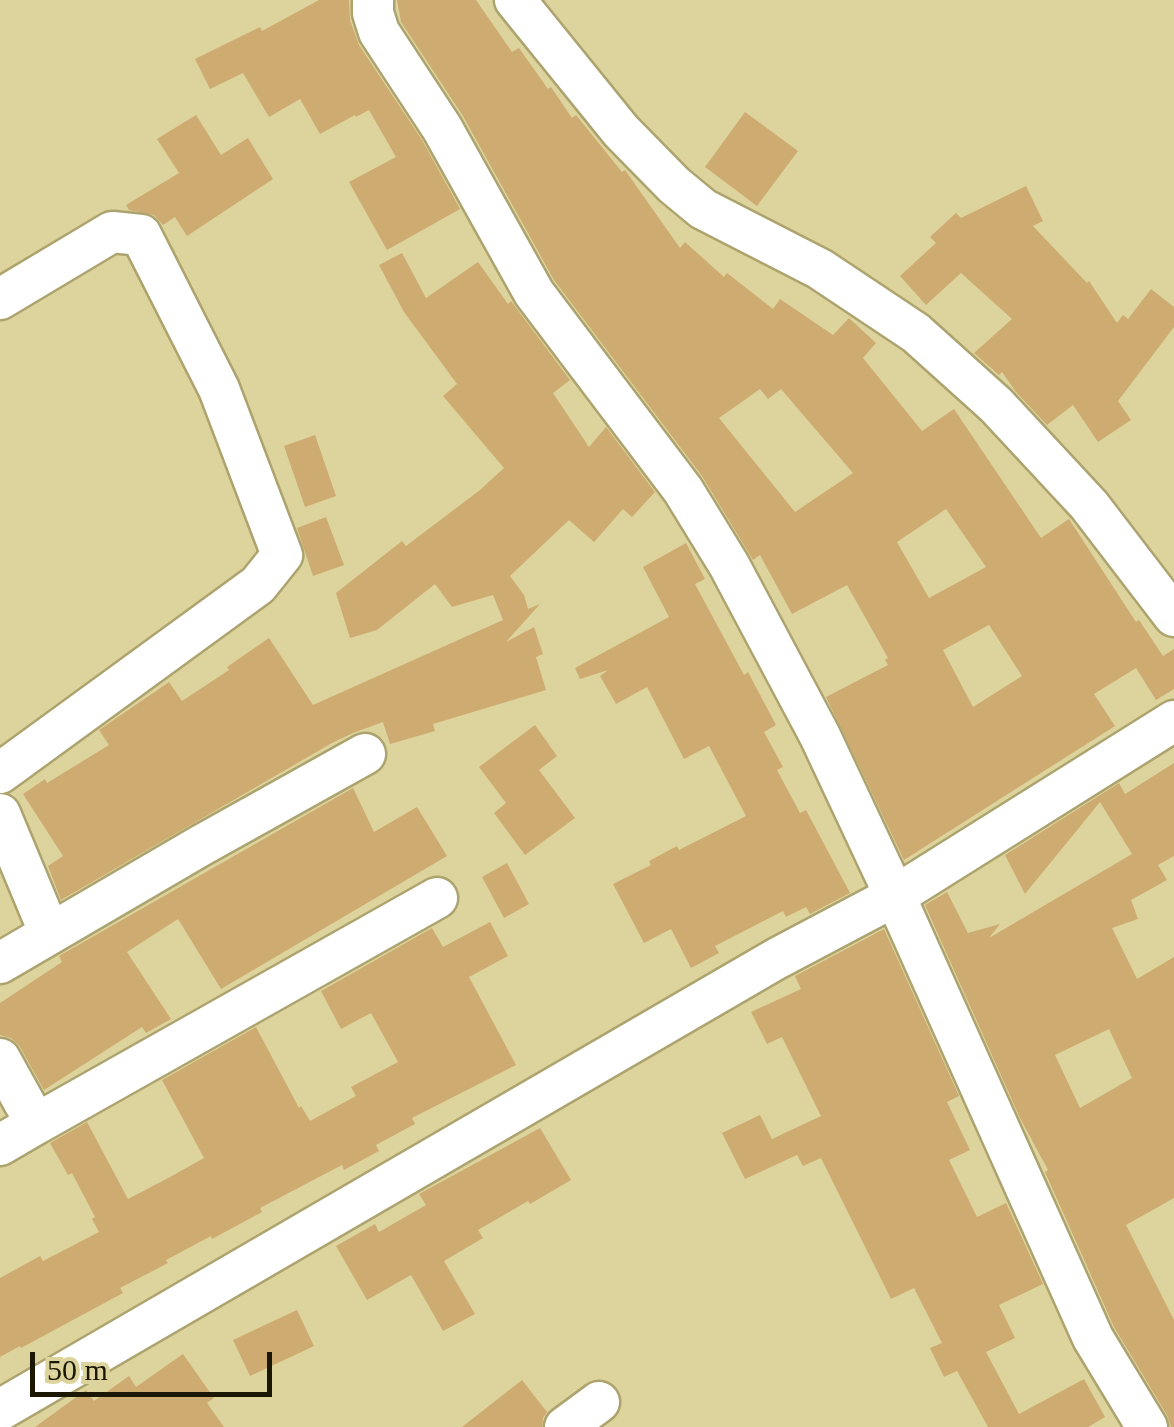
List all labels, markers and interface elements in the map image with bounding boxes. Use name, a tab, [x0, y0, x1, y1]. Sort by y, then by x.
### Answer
scale bar	[35, 1332, 278, 1394]
text: 50 m	[47, 1353, 108, 1386]

